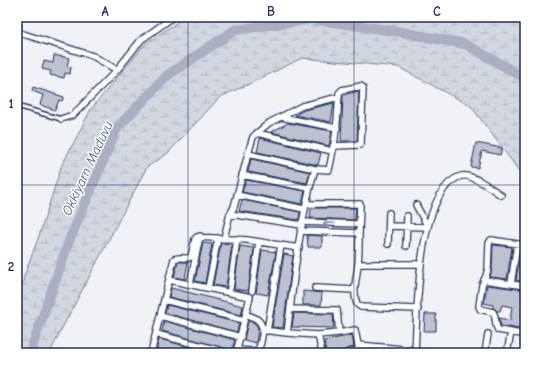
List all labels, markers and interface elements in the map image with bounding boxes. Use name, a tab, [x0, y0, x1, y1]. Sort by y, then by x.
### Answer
text: A	[101, 4, 109, 19]
text: B	[267, 4, 275, 19]
text: C	[433, 4, 441, 19]
text: 1	[8, 96, 14, 111]
water label: Okkiyam Maduvu	[58, 118, 117, 218]
one-way arrow	[323, 219, 336, 227]
text: 2	[8, 259, 14, 274]

